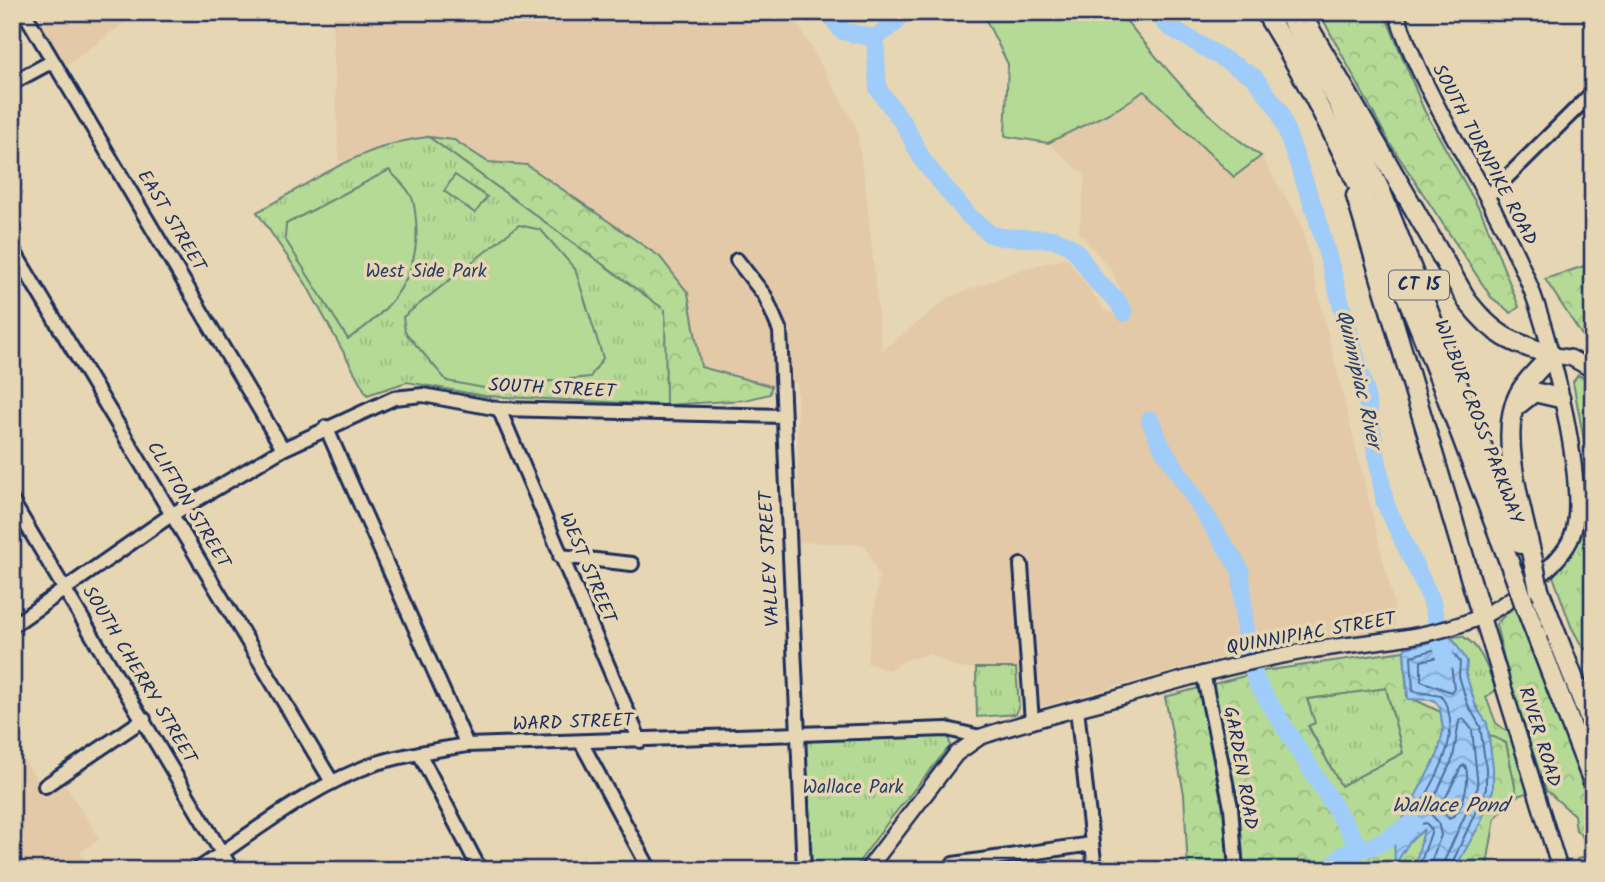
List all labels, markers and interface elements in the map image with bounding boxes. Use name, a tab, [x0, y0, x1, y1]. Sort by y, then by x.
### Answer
street label: SOUTH TURNPIKE ROAD	[1423, 59, 1545, 251]
street label: EAST STREET	[129, 164, 214, 279]
park label: West Side Park	[365, 257, 487, 287]
road number: CT 15	[1389, 270, 1449, 300]
water label: Quinnipiac River	[1326, 307, 1391, 455]
street label: WILBUR CROSS PARKWAY	[1425, 315, 1531, 530]
street label: SOUTH STREET	[488, 371, 618, 407]
street label: CLIFTON STREET	[138, 436, 239, 576]
street label: VALLEY STREET	[751, 489, 789, 628]
street label: WEST STREET	[550, 508, 624, 630]
street label: SOUTH CHERRY STREET	[74, 580, 205, 771]
street label: QUINNIPIAC STREET	[1224, 604, 1400, 664]
street label: RIVER ROAD	[1510, 683, 1568, 791]
street label: GARDEN ROAD	[1214, 704, 1266, 832]
street label: WARD STREET	[512, 706, 636, 740]
park label: Wallace Park	[802, 773, 904, 803]
water label: Wallace Pond	[1392, 790, 1513, 823]

